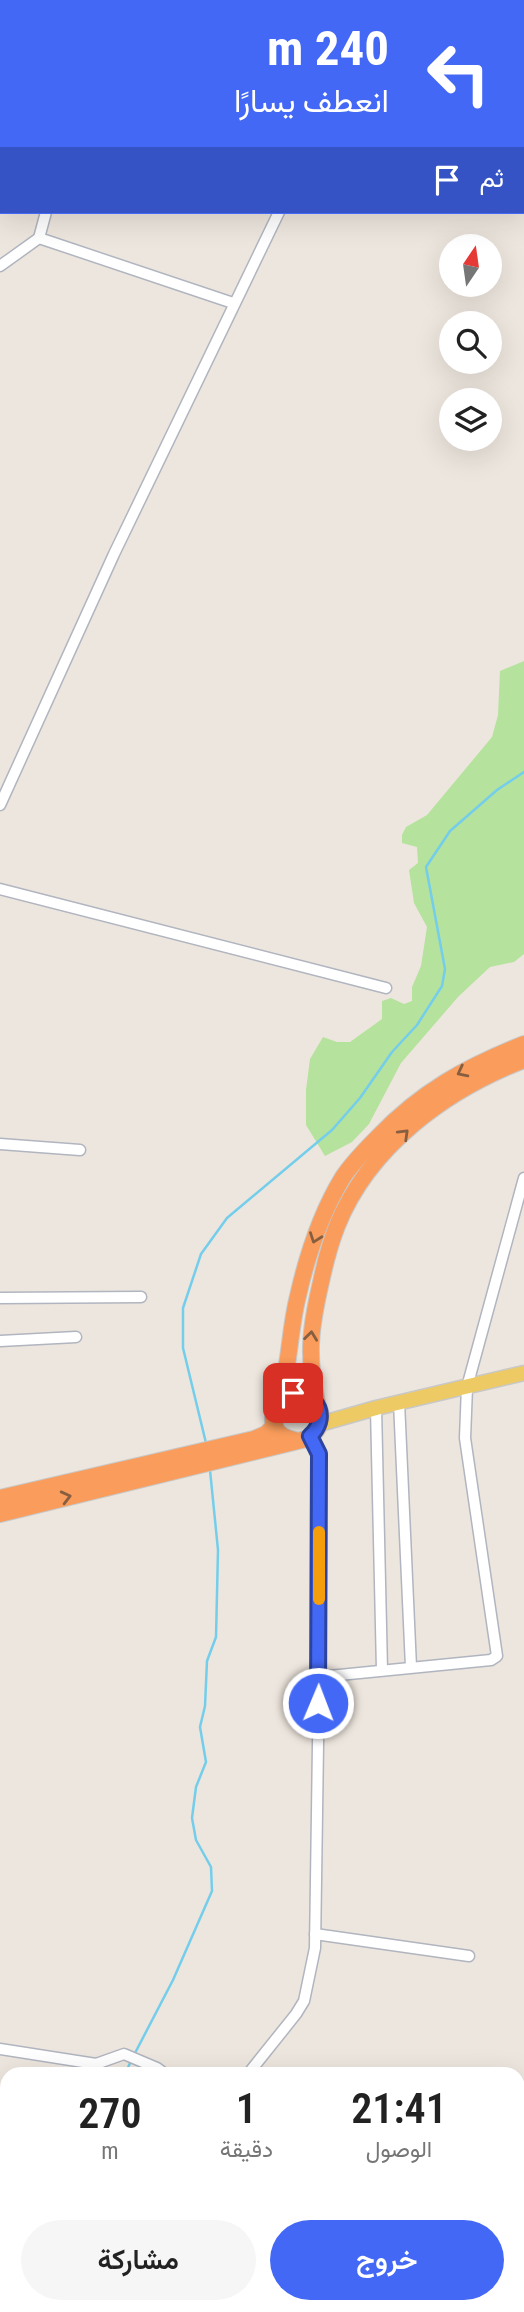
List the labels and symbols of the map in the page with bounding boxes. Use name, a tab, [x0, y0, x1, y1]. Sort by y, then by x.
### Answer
north arrow	[439, 234, 502, 298]
one-way arrow	[457, 1063, 469, 1077]
one-way arrow	[395, 1129, 408, 1142]
one-way arrow	[309, 1232, 323, 1244]
one-way arrow	[303, 1330, 318, 1342]
pin	[263, 1363, 323, 1423]
one-way arrow	[60, 1491, 72, 1505]
position arrow	[281, 1666, 355, 1740]

